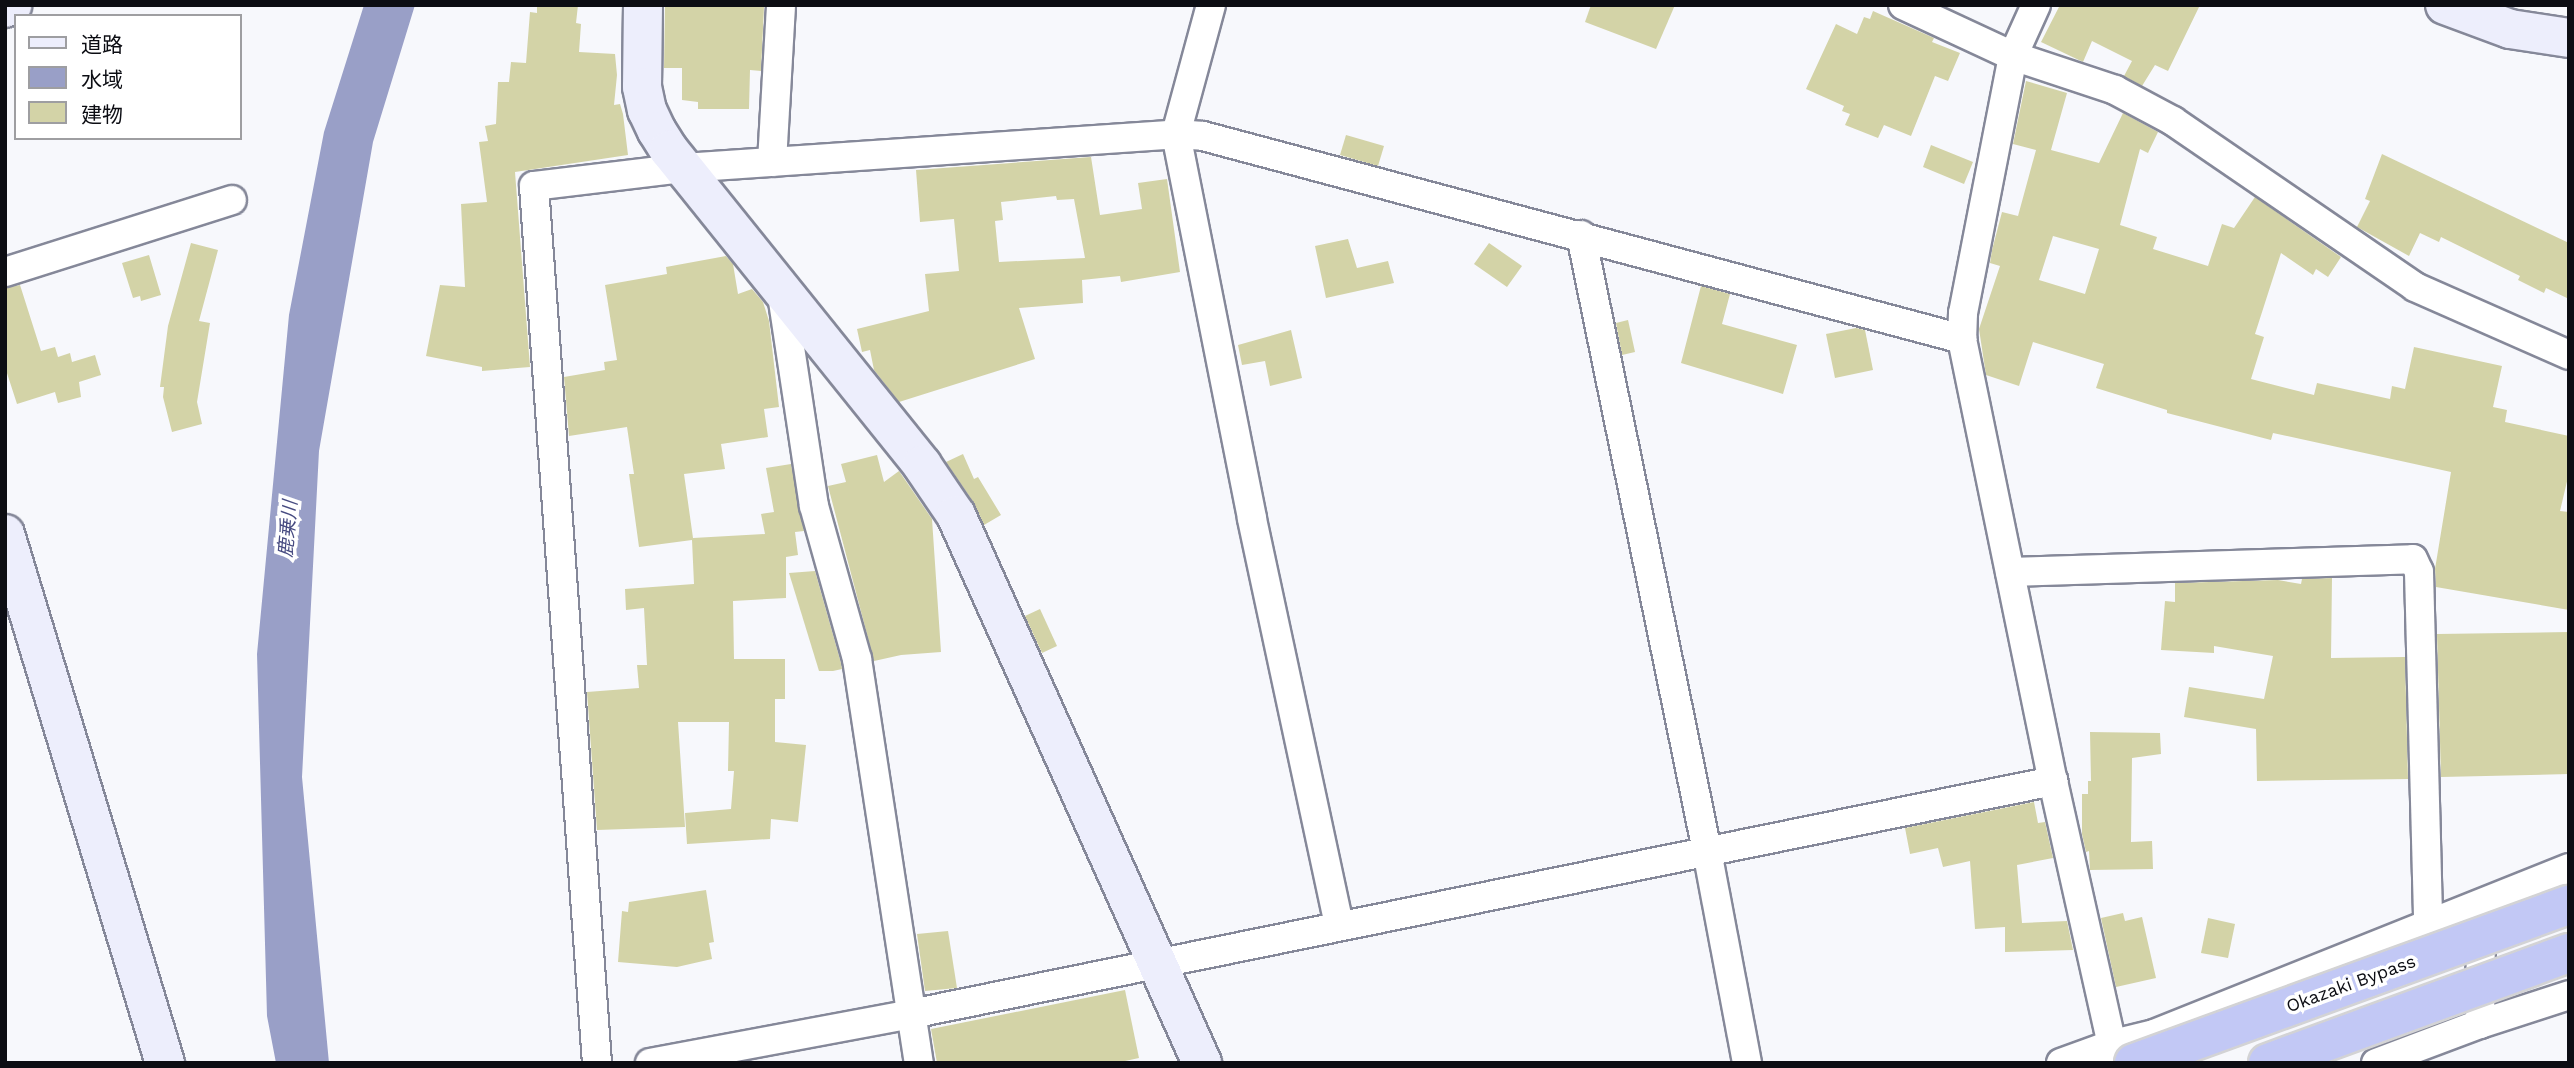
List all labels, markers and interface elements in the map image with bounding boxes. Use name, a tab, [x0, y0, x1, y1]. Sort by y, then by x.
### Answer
legend	[14, 14, 242, 140]
text: 道路	[81, 32, 123, 57]
text: 水域	[81, 67, 123, 92]
text: 建物	[81, 102, 123, 127]
water label: 鹿乗川	[274, 500, 302, 558]
street label: Okazaki Bypass	[2283, 951, 2419, 1017]

